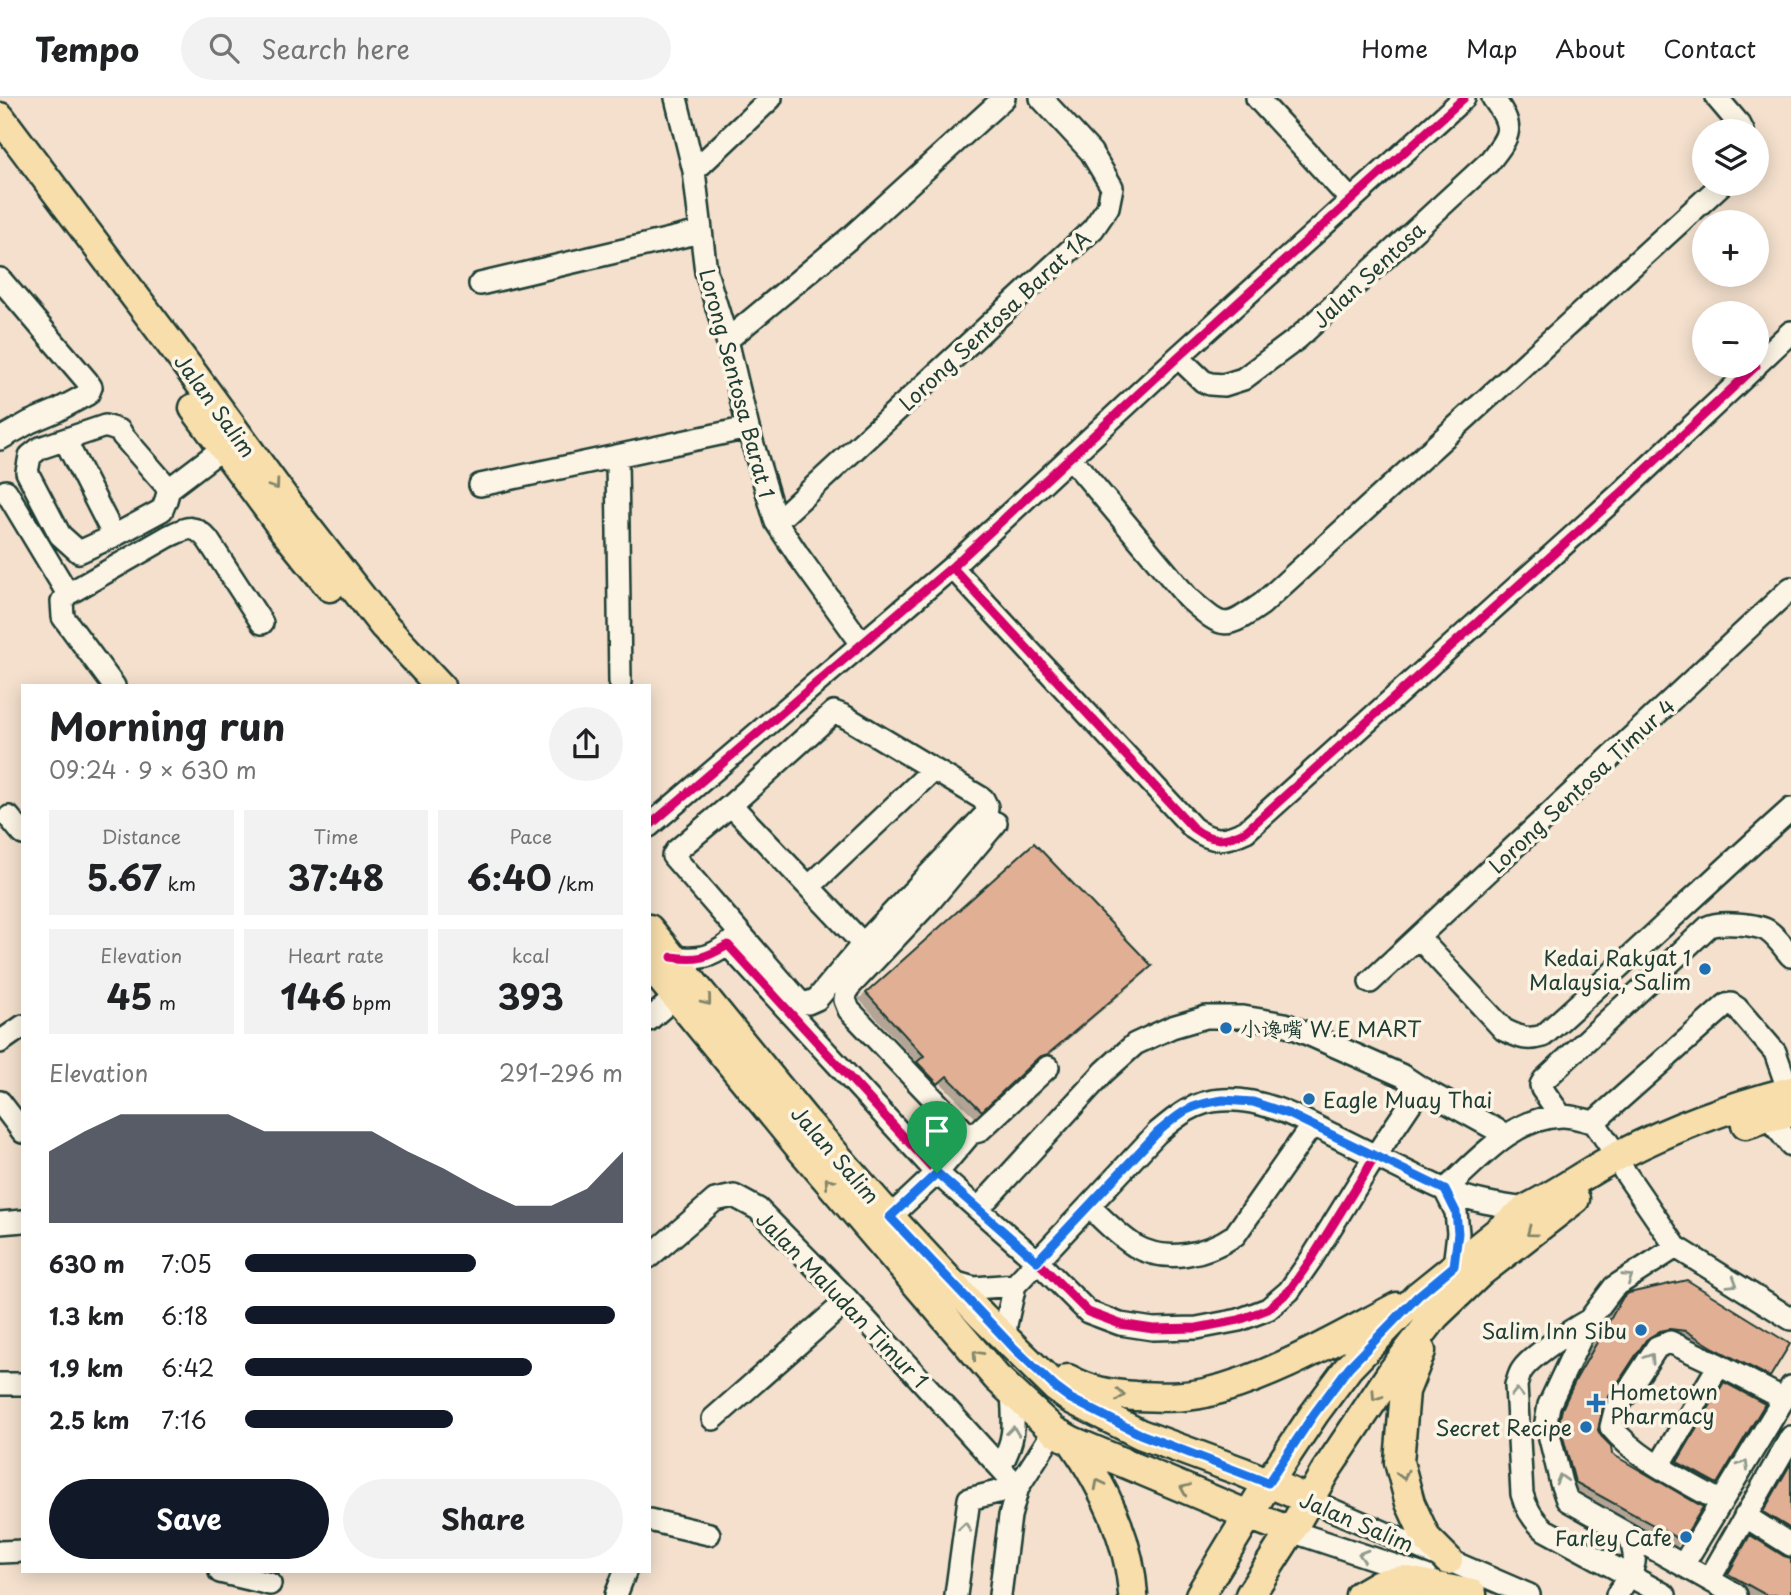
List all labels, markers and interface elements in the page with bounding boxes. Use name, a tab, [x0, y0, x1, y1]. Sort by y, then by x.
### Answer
search box	[181, 17, 671, 80]
text: Tempo	[35, 23, 139, 73]
icon: search	[205, 29, 243, 67]
text: Search here	[261, 29, 410, 68]
text: Home	[1361, 30, 1428, 66]
text: Map	[1466, 30, 1517, 66]
text: About	[1555, 30, 1625, 66]
text: Contact	[1663, 30, 1756, 66]
map controls	[1692, 119, 1769, 378]
button: layers	[1692, 119, 1769, 196]
button: +	[1692, 210, 1769, 287]
street label: Jalan Sentosa	[1304, 213, 1432, 335]
street label: Lorong Sentosa Barat 1A	[891, 222, 1097, 418]
street label: Lorong Sentosa Barat 1	[692, 265, 784, 501]
button: −	[1692, 301, 1769, 378]
street label: Jalan Salim	[167, 347, 265, 463]
one-way arrow	[267, 478, 280, 490]
street label: Lorong Sentosa Timur 4	[1481, 690, 1681, 880]
text: Morning run	[49, 697, 285, 754]
button: share	[549, 707, 623, 781]
text: 09:24 · 9 × 630 m	[49, 752, 257, 787]
text: Distance	[101, 822, 181, 850]
text: Time	[314, 822, 358, 850]
text: Pace	[509, 822, 552, 850]
text: 5.67	[86, 850, 161, 903]
text: 37:48	[287, 850, 385, 903]
text: 6:40	[467, 850, 552, 903]
text: km	[161, 869, 196, 897]
text: /km	[552, 869, 594, 897]
text: Elevation	[100, 941, 182, 969]
text: Heart rate	[288, 941, 384, 969]
text: kcal	[512, 941, 550, 969]
place label: Kedai Rakyat 1 Malaysia, Salim	[1529, 941, 1691, 997]
marker: Kedai Rakyat 1 Malaysia, Salim	[1697, 961, 1713, 977]
text: 45	[107, 969, 153, 1022]
text: 146	[280, 969, 346, 1022]
text: 393	[497, 969, 564, 1022]
text: m	[153, 988, 176, 1016]
text: bpm	[346, 988, 392, 1016]
one-way arrow	[699, 993, 712, 1006]
place label: 小谗嘴 W.E MART	[1240, 1012, 1422, 1044]
marker: 小谗嘴 W.E MART	[1218, 1020, 1234, 1036]
text: Elevation	[49, 1055, 148, 1090]
text: 291–296 m	[499, 1055, 623, 1090]
place label: Eagle Muay Thai	[1323, 1083, 1492, 1115]
marker: Eagle Muay Thai	[1301, 1091, 1317, 1107]
street label: Jalan Salim	[784, 1098, 888, 1210]
pin	[907, 1101, 967, 1173]
icon: arrive	[918, 1112, 956, 1150]
one-way arrow	[825, 1177, 837, 1190]
street label: Jalan Maludan Timur 1	[750, 1203, 936, 1395]
one-way arrow	[1527, 1224, 1539, 1236]
text: 630 m	[49, 1246, 125, 1281]
text: 7:05	[161, 1246, 212, 1281]
one-way arrow	[1620, 1274, 1633, 1287]
one-way arrow	[1726, 1275, 1739, 1288]
text: 1.3 km	[49, 1298, 124, 1333]
text: 6:18	[161, 1298, 208, 1333]
place label: Salim Inn Sibu	[1481, 1314, 1627, 1346]
marker: Salim Inn Sibu	[1633, 1322, 1649, 1338]
text: 1.9 km	[49, 1350, 123, 1385]
text: 6:42	[161, 1350, 214, 1385]
one-way arrow	[973, 1350, 985, 1363]
one-way arrow	[1642, 1353, 1654, 1366]
place label: Hometown Pharmacy	[1610, 1375, 1718, 1431]
one-way arrow	[1115, 1387, 1126, 1402]
one-way arrow	[1509, 1387, 1525, 1398]
one-way arrow	[1372, 1388, 1384, 1401]
marker: Hometown Pharmacy	[1588, 1395, 1604, 1411]
text: 2.5 km	[49, 1402, 129, 1437]
text: 7:16	[161, 1402, 207, 1437]
place label: Secret Recipe	[1435, 1411, 1572, 1443]
marker: Secret Recipe	[1578, 1419, 1594, 1435]
one-way arrow	[1005, 1425, 1020, 1437]
one-way arrow	[1736, 1459, 1749, 1472]
one-way arrow	[1395, 1469, 1409, 1481]
one-way arrow	[1554, 1473, 1569, 1485]
button: Save	[49, 1479, 329, 1559]
button: Share	[343, 1479, 623, 1559]
one-way arrow	[1093, 1479, 1107, 1491]
one-way arrow	[1180, 1483, 1192, 1497]
street label: Jalan Salim	[1295, 1483, 1419, 1559]
one-way arrow	[957, 1521, 972, 1533]
place label: Farley Cafe	[1555, 1521, 1672, 1553]
marker: Farley Cafe	[1678, 1529, 1694, 1545]
one-way arrow	[1358, 1549, 1370, 1564]

